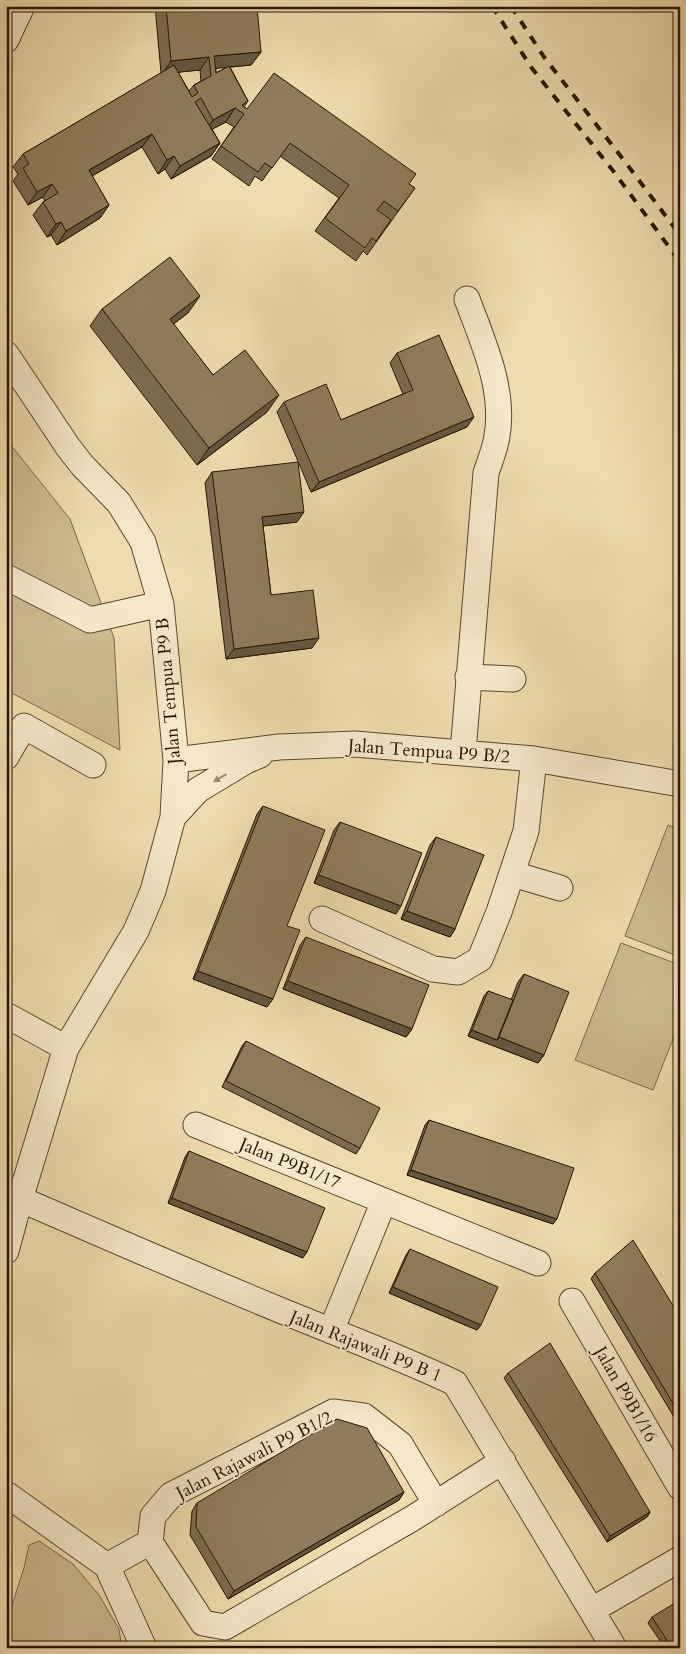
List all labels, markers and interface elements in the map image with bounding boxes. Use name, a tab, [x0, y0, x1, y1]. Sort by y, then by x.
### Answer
street label: Jalan Tempua P9 B	[150, 617, 188, 768]
street label: Jalan Tempua P9 B/2	[344, 733, 511, 770]
one-way arrow	[214, 773, 227, 782]
street label: Jalan P9B1/17	[233, 1131, 344, 1195]
street label: Jalan Rajawali P9 B 1	[283, 1303, 446, 1388]
street label: Jalan P9B1/16	[587, 1339, 663, 1447]
street label: Jalan Rajawali P9 B1/2	[169, 1405, 337, 1507]

